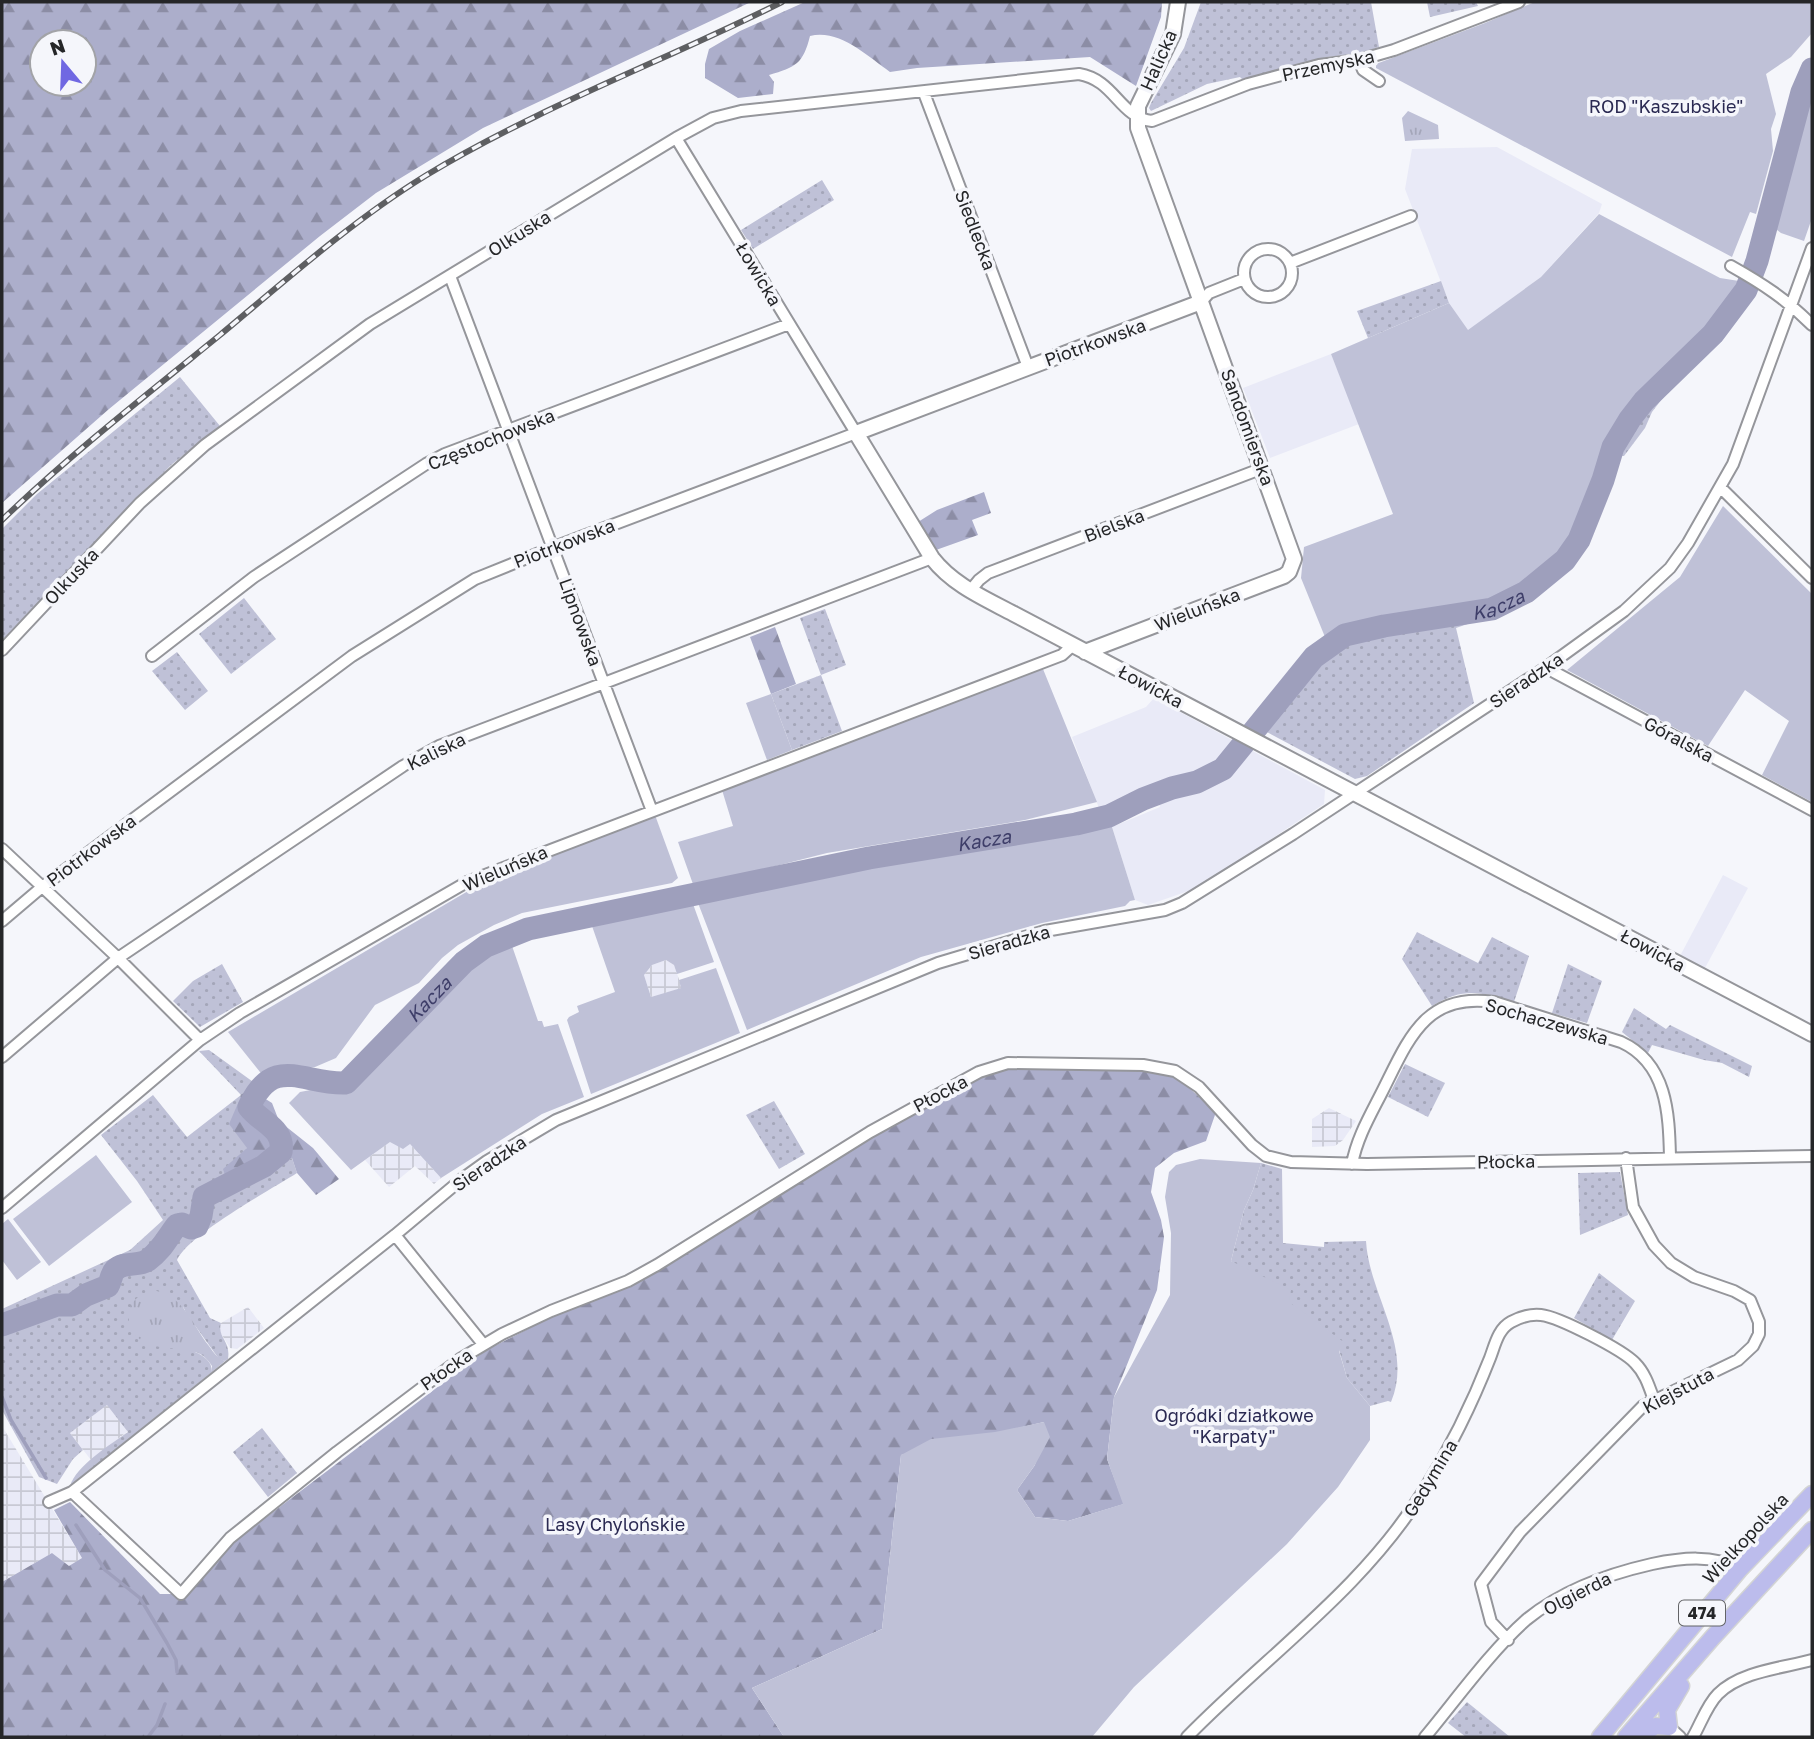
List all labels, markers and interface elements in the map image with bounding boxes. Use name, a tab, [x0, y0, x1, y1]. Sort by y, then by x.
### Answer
street label: Halicka	[1135, 26, 1181, 94]
north arrow	[28, 28, 98, 98]
text: N	[47, 33, 68, 60]
street label: Przemyska	[1280, 44, 1376, 86]
park label: ROD "Kaszubskie"	[1589, 95, 1743, 117]
street label: Siedlecka	[951, 187, 1001, 273]
street label: Olkuska	[484, 205, 554, 261]
street label: Łowicka	[731, 238, 787, 310]
street label: Piotrkowska	[1041, 313, 1149, 371]
street label: Sandomierska	[1217, 366, 1279, 488]
street label: Częstochowska	[424, 404, 558, 474]
street label: Bielska	[1081, 503, 1147, 547]
street label: Piotrkowska	[510, 514, 618, 572]
street label: Olkuska	[39, 543, 103, 609]
street label: Lipnowska	[555, 575, 607, 669]
street label: Wieluńska	[1151, 583, 1243, 635]
water label: Kacza	[1470, 583, 1529, 624]
street label: Sieradzka	[1485, 647, 1567, 713]
street label: Łowicka	[1115, 660, 1187, 712]
street label: Góralska	[1640, 711, 1718, 767]
street label: Kaliska	[403, 727, 469, 775]
street label: Piotrkowska	[42, 809, 140, 891]
water label: Kacza	[955, 823, 1014, 855]
street label: Wieluńska	[459, 840, 551, 896]
street label: Sieradzka	[965, 920, 1053, 964]
street label: Łowicka	[1617, 924, 1689, 976]
water label: Kacza	[401, 970, 456, 1026]
street label: Sochaczewska	[1483, 993, 1611, 1049]
street label: Płocka	[909, 1070, 971, 1116]
street label: Sieradzka	[448, 1130, 530, 1196]
street label: Płocka	[1477, 1149, 1535, 1173]
street label: Płocka	[416, 1343, 476, 1395]
street label: Kiejstuta	[1639, 1362, 1717, 1418]
park label: Ogródki działkowe "Karpaty"	[1154, 1404, 1314, 1447]
street label: Gedymina	[1398, 1435, 1462, 1521]
street label: Wielkopolska	[1697, 1488, 1793, 1588]
park label: Lasy Chylońskie	[545, 1513, 685, 1535]
street label: Olgierda	[1539, 1567, 1615, 1619]
road number: 474	[1679, 1600, 1725, 1625]

